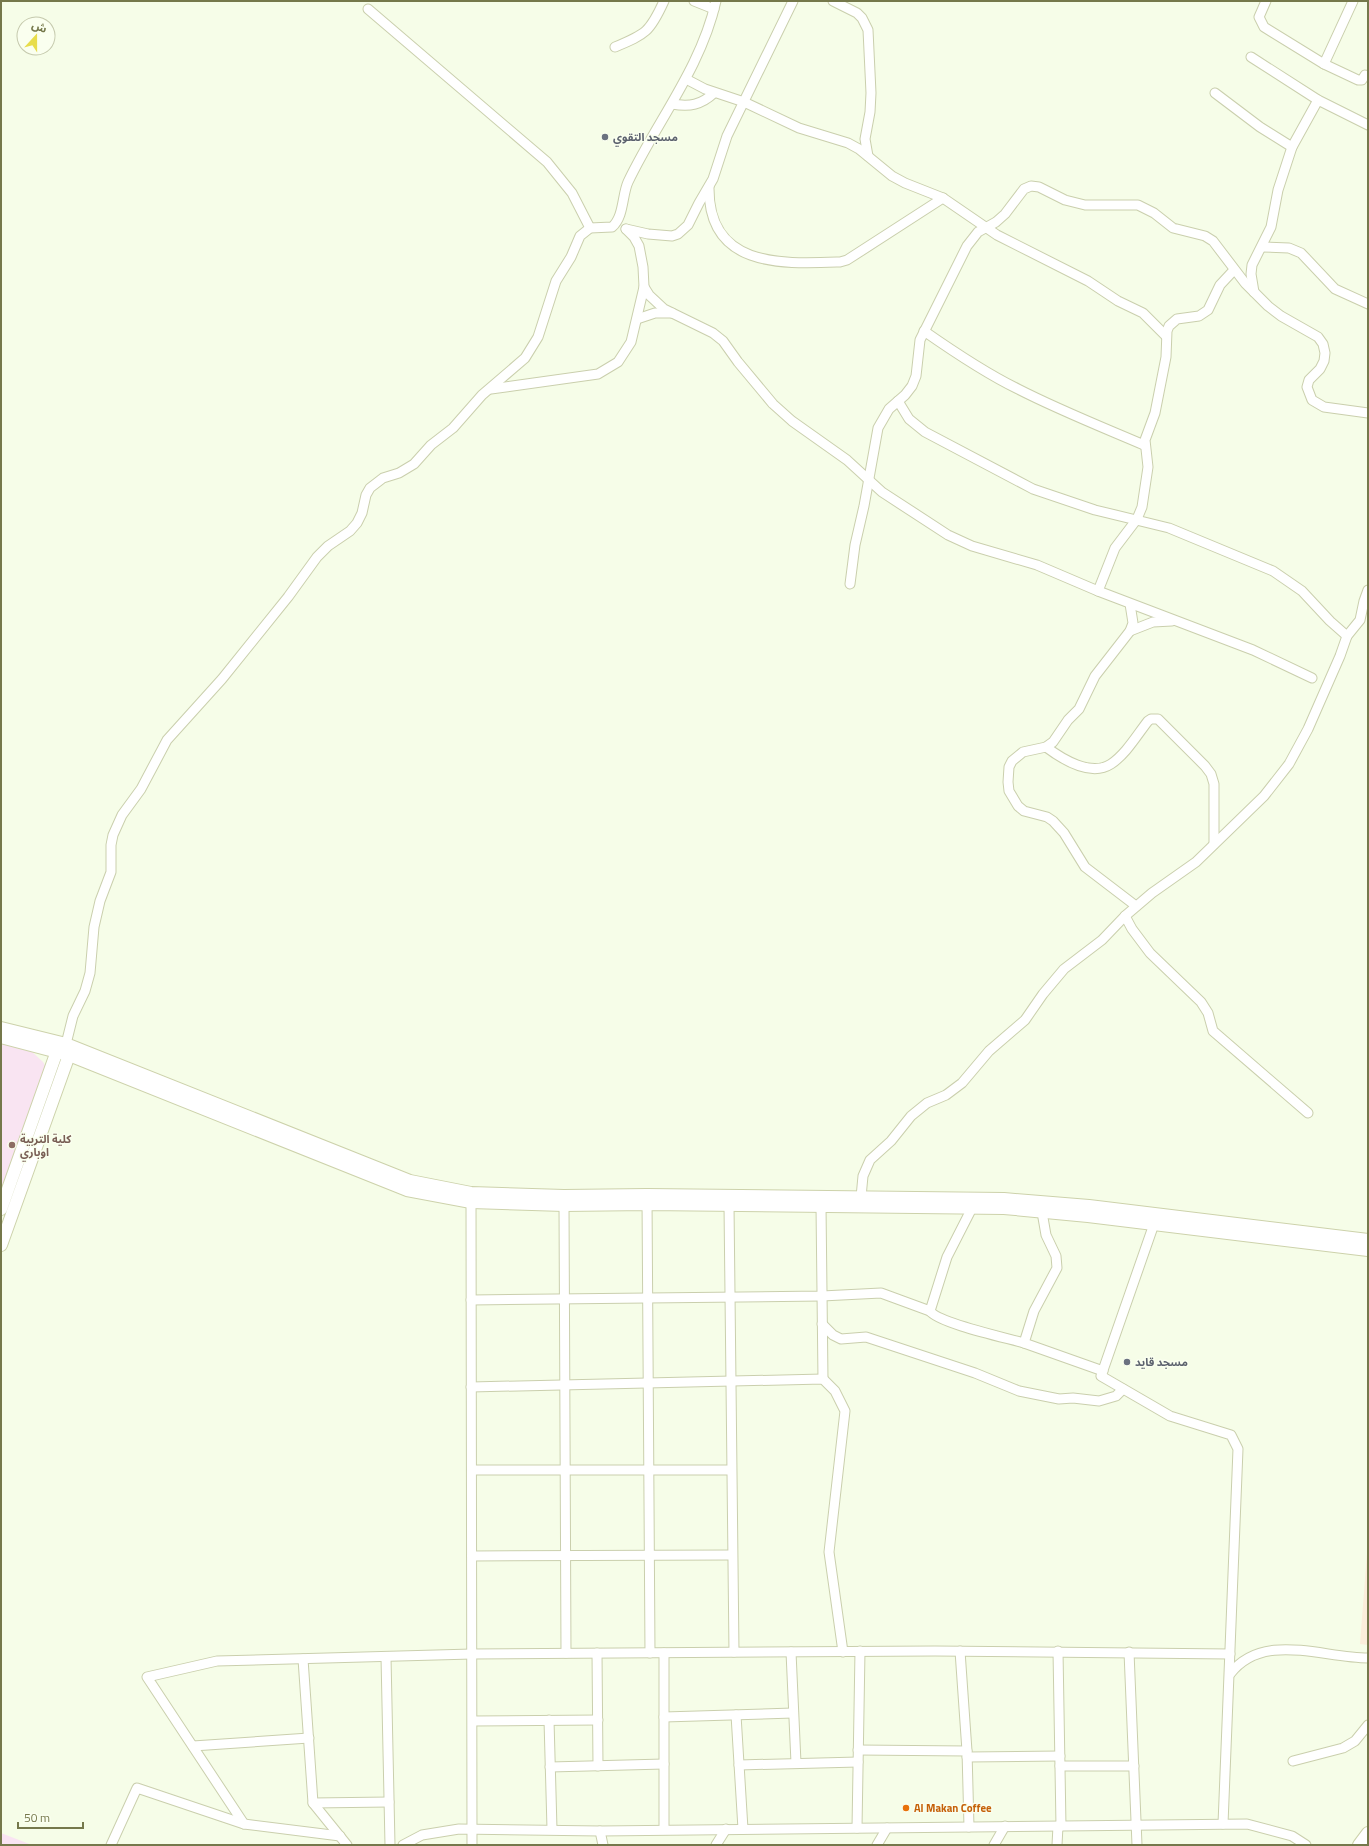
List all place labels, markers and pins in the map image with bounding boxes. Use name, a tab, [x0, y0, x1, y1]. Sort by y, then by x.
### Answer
place label: مسجد التقوي	[613, 129, 678, 147]
marker: مسجد التقوي	[600, 132, 610, 142]
place label: كلية التربية اوباري	[20, 1131, 72, 1162]
marker: كلية التربية اوباري	[7, 1140, 17, 1150]
place label: مسجد قايد	[1135, 1354, 1188, 1370]
marker: مسجد قايد	[1122, 1357, 1132, 1367]
place label: Al Makan Coffee	[914, 1800, 992, 1816]
marker: Al Makan Coffee	[901, 1803, 911, 1813]

